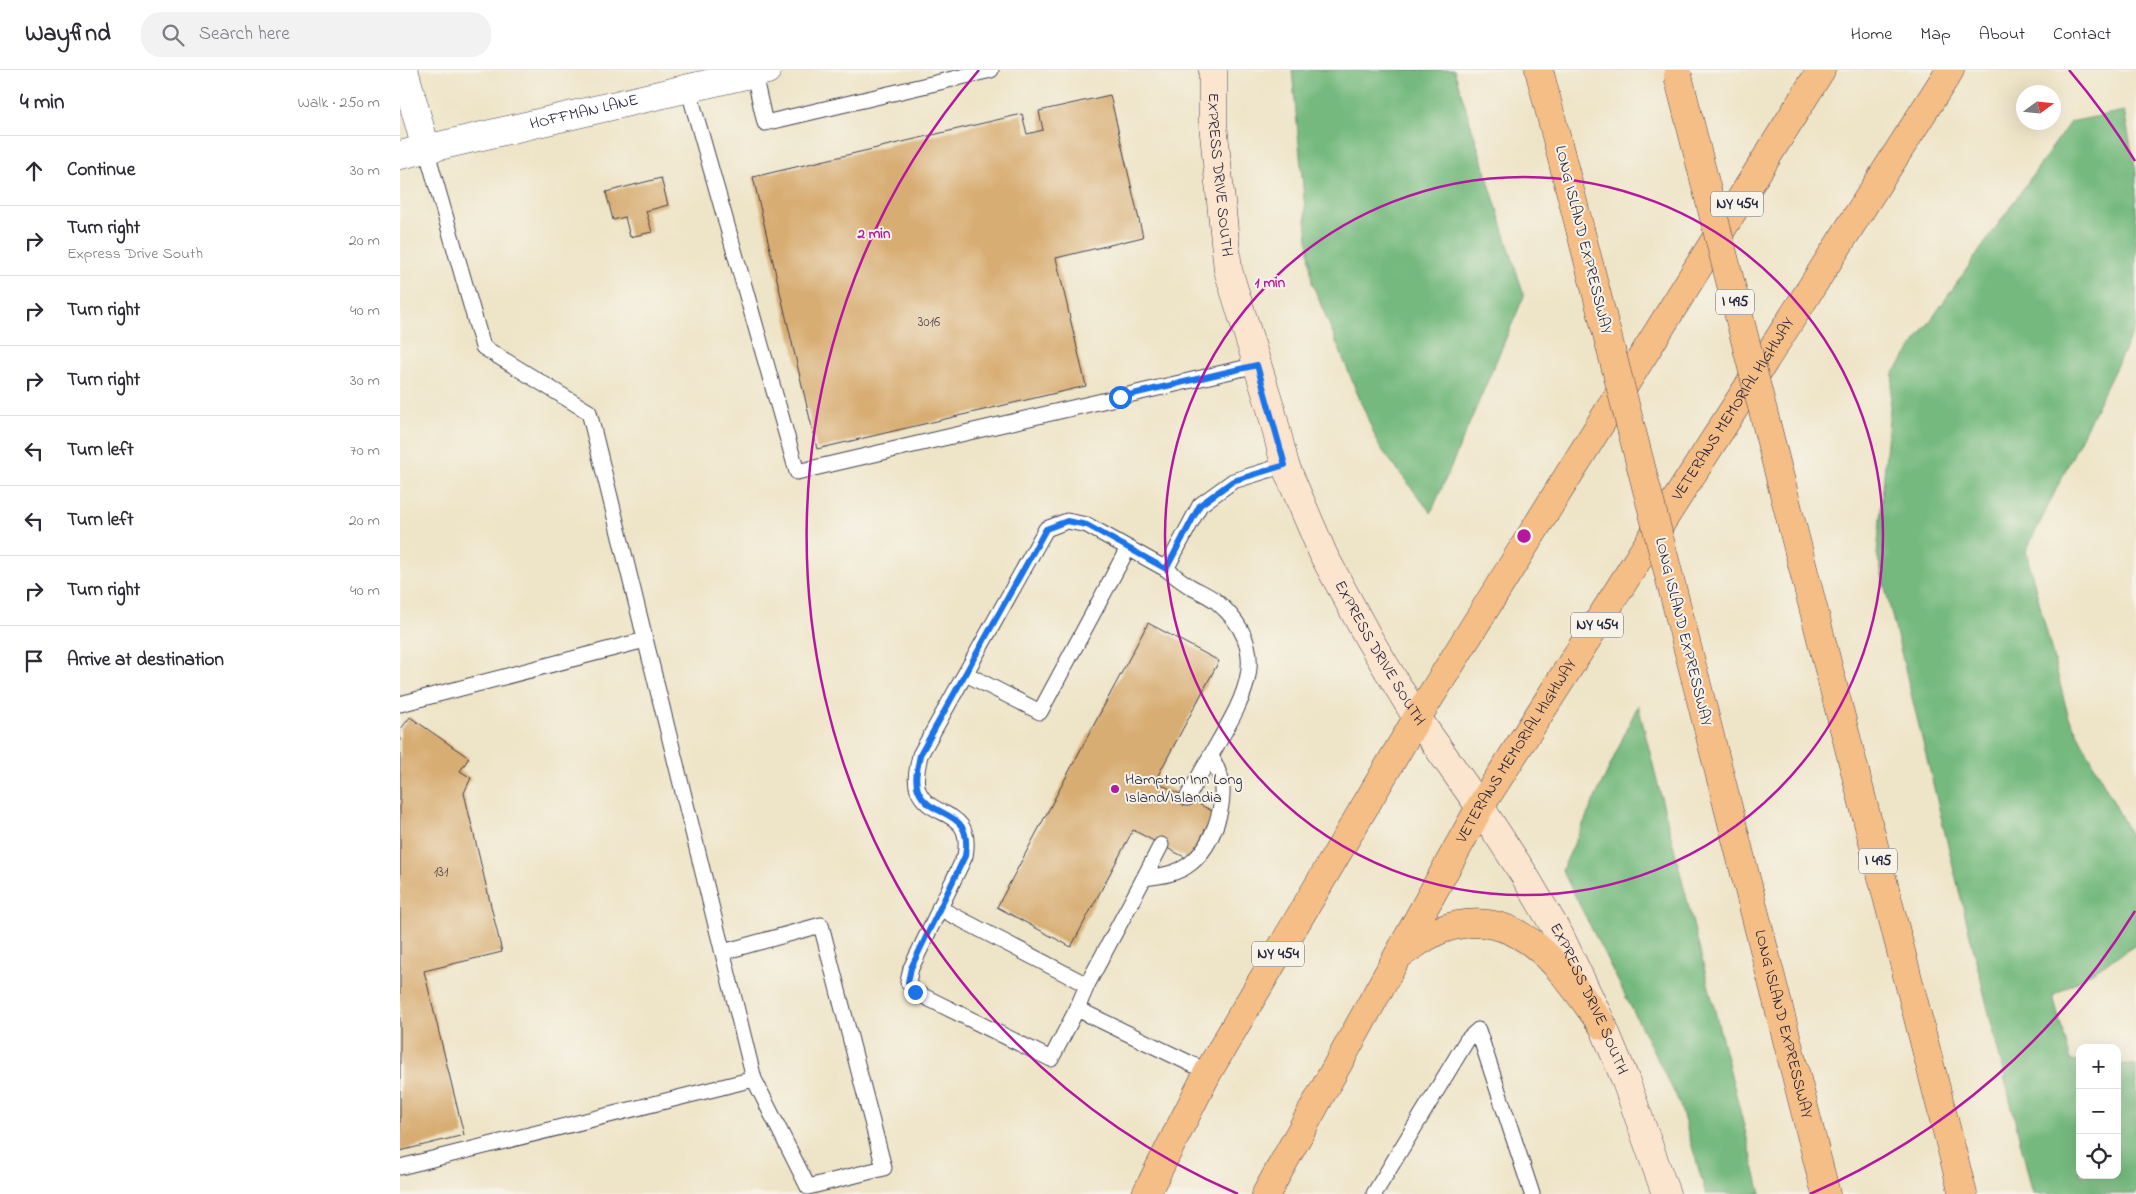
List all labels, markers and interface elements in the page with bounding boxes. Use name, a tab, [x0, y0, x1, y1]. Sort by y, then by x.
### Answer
search box	[141, 12, 491, 57]
text: Wayfind	[25, 17, 111, 52]
icon: search	[159, 21, 187, 49]
text: Search here	[199, 21, 290, 48]
text: Home	[1851, 22, 1892, 48]
text: Map	[1920, 22, 1951, 48]
text: About	[1979, 22, 2025, 48]
text: Contact	[2053, 22, 2111, 48]
north arrow	[2016, 85, 2061, 130]
text: 4 min	[20, 88, 64, 118]
street label: HOFFMAN LANE	[527, 88, 641, 137]
text: Walk · 250 m	[297, 91, 380, 115]
street label: EXPRESS DRIVE SOUTH	[1201, 93, 1239, 258]
street label: LONG ISLAND EXPRESSWAY	[1548, 143, 1618, 337]
icon: ahead	[20, 157, 48, 185]
text: Continue	[67, 157, 135, 184]
text: 30 m	[350, 159, 380, 183]
road number: NY 454	[1711, 192, 1763, 216]
text: Turn right	[67, 215, 140, 242]
text: 2 min	[857, 223, 891, 245]
icon: right	[20, 227, 48, 255]
text: 20 m	[349, 229, 380, 253]
text: Express Drive South	[67, 242, 203, 266]
text: 1 min	[1255, 272, 1286, 294]
road number: I 495	[1716, 290, 1754, 314]
icon: right	[20, 297, 48, 325]
text: Turn right	[67, 297, 140, 324]
text: 40 m	[350, 299, 380, 323]
house number: 3016	[918, 312, 940, 333]
street label: VETERANS MEMORIAL HIGHWAY	[1666, 312, 1801, 506]
icon: right	[20, 367, 48, 395]
text: Turn right	[67, 367, 140, 394]
text: 30 m	[350, 369, 380, 393]
route start	[1109, 386, 1132, 409]
icon: left	[20, 437, 48, 465]
text: Turn left	[67, 437, 134, 464]
text: 70 m	[350, 439, 380, 463]
icon: left	[20, 507, 48, 535]
text: Turn left	[67, 507, 134, 534]
text: 20 m	[349, 509, 380, 533]
centre of rings	[1515, 527, 1533, 545]
street label: LONG ISLAND EXPRESSWAY	[1648, 535, 1718, 729]
street label: EXPRESS DRIVE SOUTH	[1328, 576, 1431, 731]
icon: right	[20, 577, 48, 605]
text: Turn right	[67, 577, 140, 604]
text: 40 m	[350, 579, 380, 603]
road number: NY 454	[1571, 612, 1623, 638]
icon: arrive	[20, 647, 48, 675]
text: Arrive at destination	[67, 647, 224, 674]
street label: VETERANS MEMORIAL HIGHWAY	[1450, 654, 1584, 848]
place label: Hampton Inn Long Island/Islandia	[1125, 768, 1243, 810]
marker: Hampton Inn Long Island/Islandia	[1109, 783, 1121, 795]
road number: I 495	[1859, 848, 1897, 874]
house number: 131	[434, 862, 449, 883]
street label: EXPRESS DRIVE SOUTH	[1543, 919, 1634, 1078]
street label: LONG ISLAND EXPRESSWAY	[1748, 927, 1819, 1122]
road number: NY 454	[1252, 942, 1304, 966]
route end	[904, 981, 927, 1004]
map controls	[2076, 1044, 2121, 1179]
button: +	[2076, 1044, 2121, 1089]
button: −	[2076, 1089, 2121, 1134]
button: locate	[2076, 1134, 2121, 1179]

